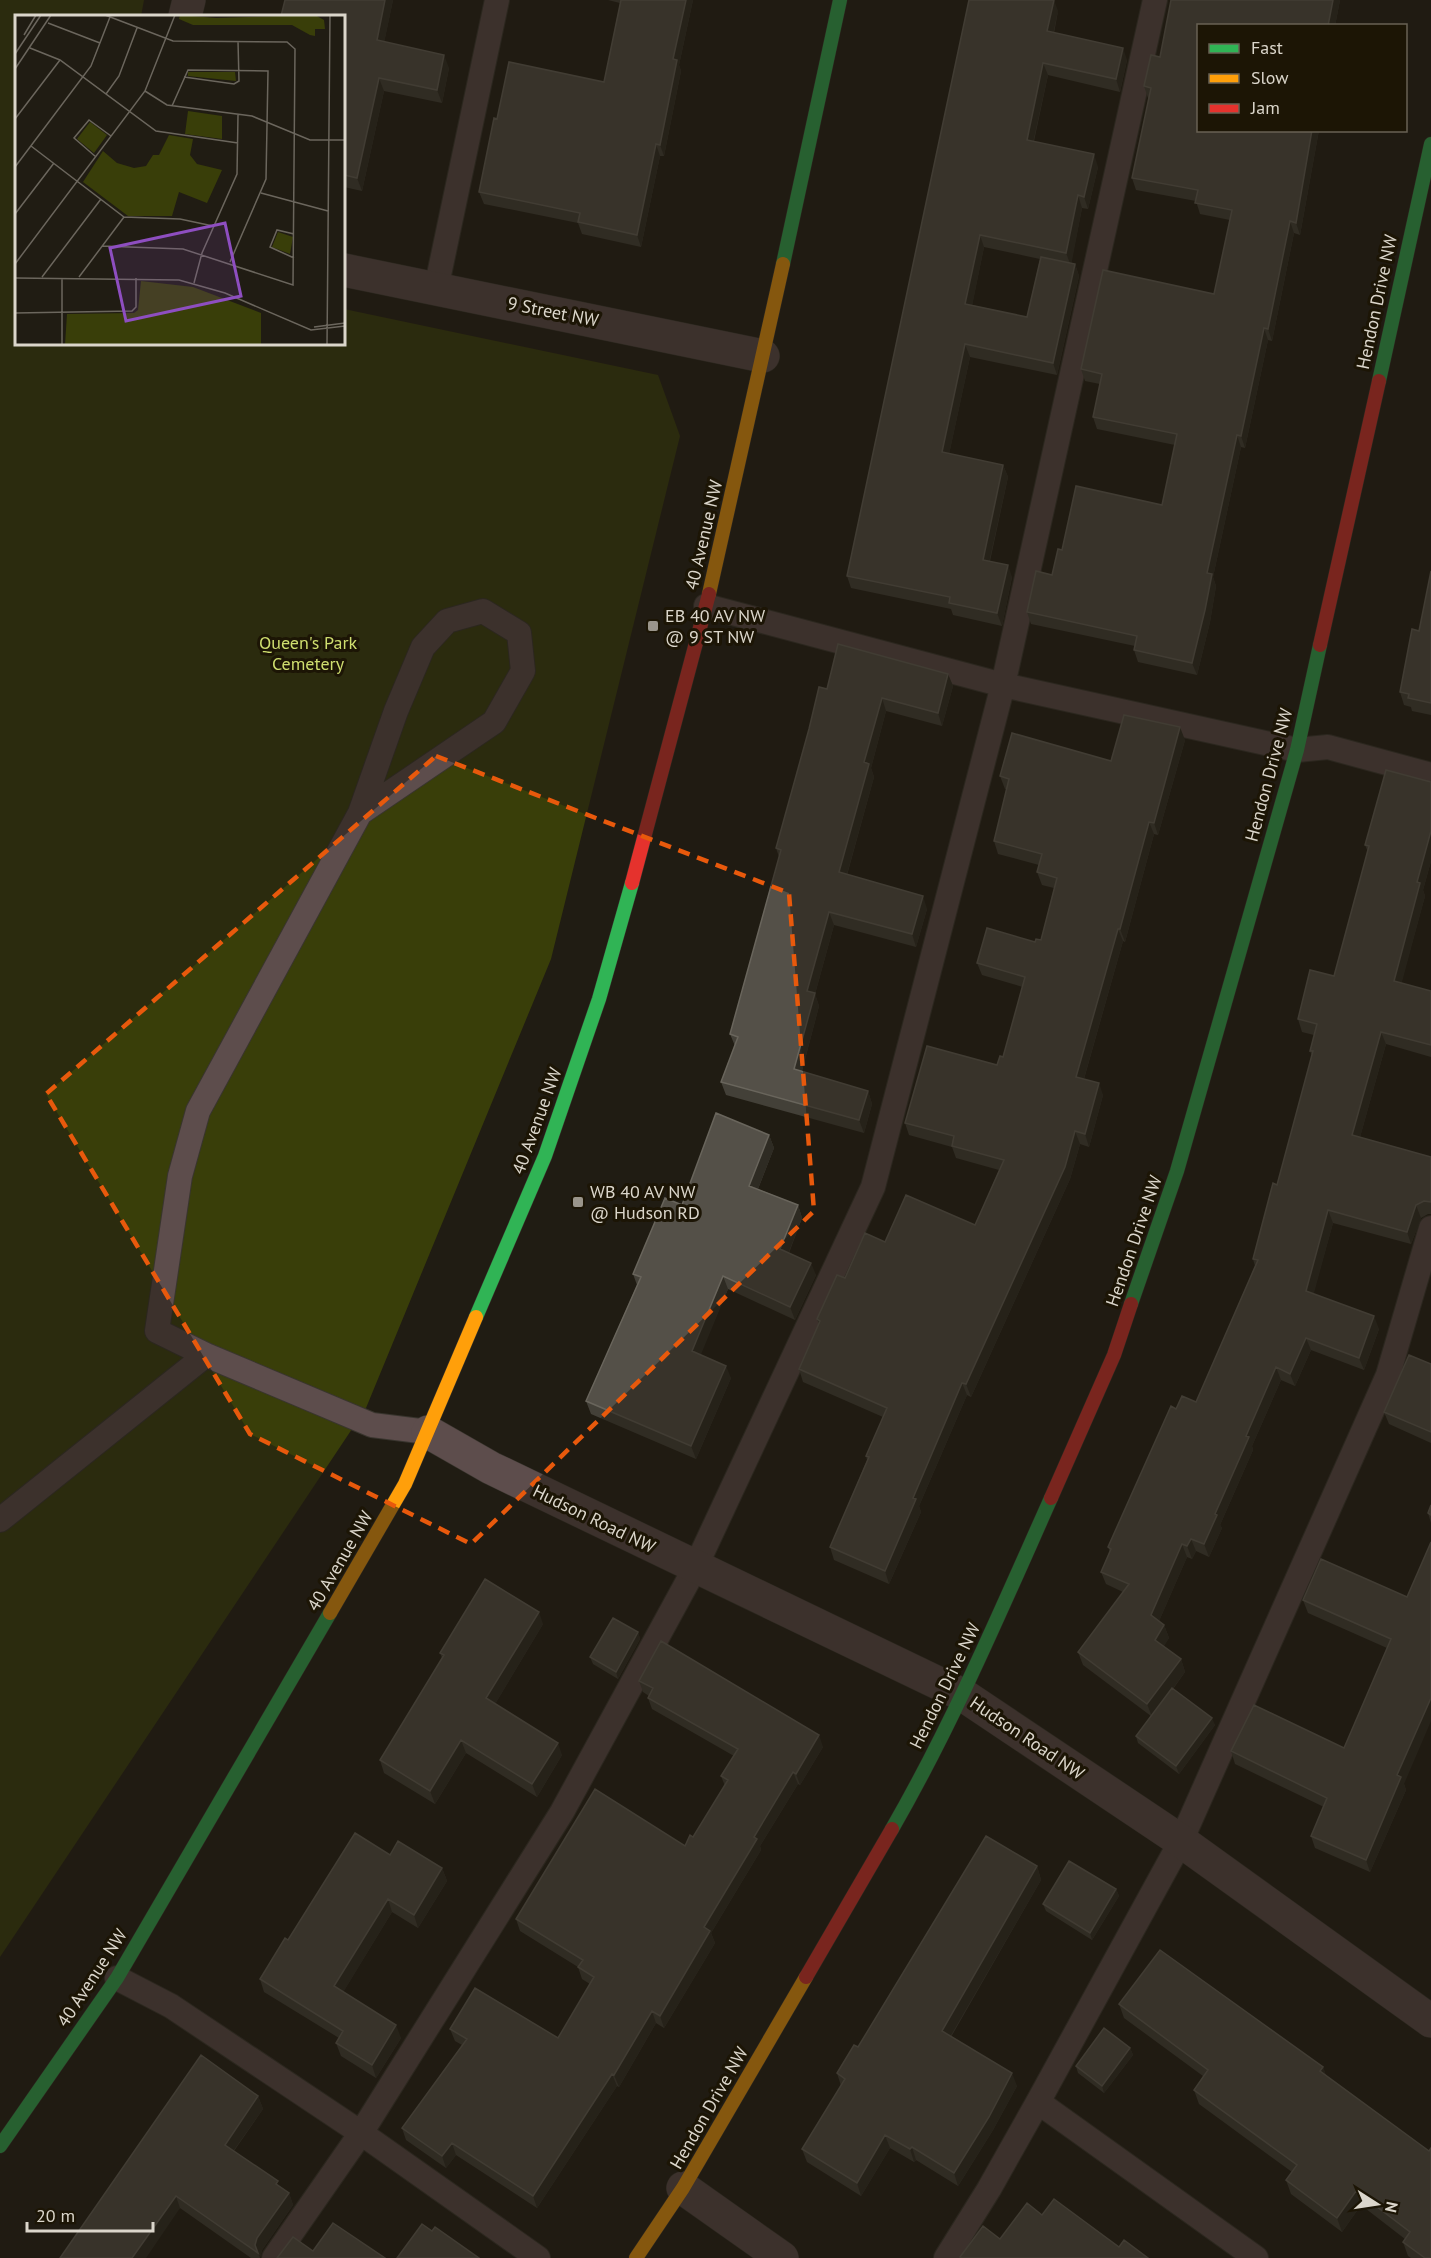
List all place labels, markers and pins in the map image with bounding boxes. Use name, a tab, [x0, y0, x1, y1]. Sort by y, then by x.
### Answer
place label: EB 40 AV NW @ 9 ST NW	[665, 604, 765, 648]
marker: EB 40 AV NW @ 9 ST NW	[646, 619, 660, 633]
place label: WB 40 AV NW @ Hudson RD	[590, 1180, 700, 1224]
marker: WB 40 AV NW @ Hudson RD	[571, 1195, 585, 1209]

